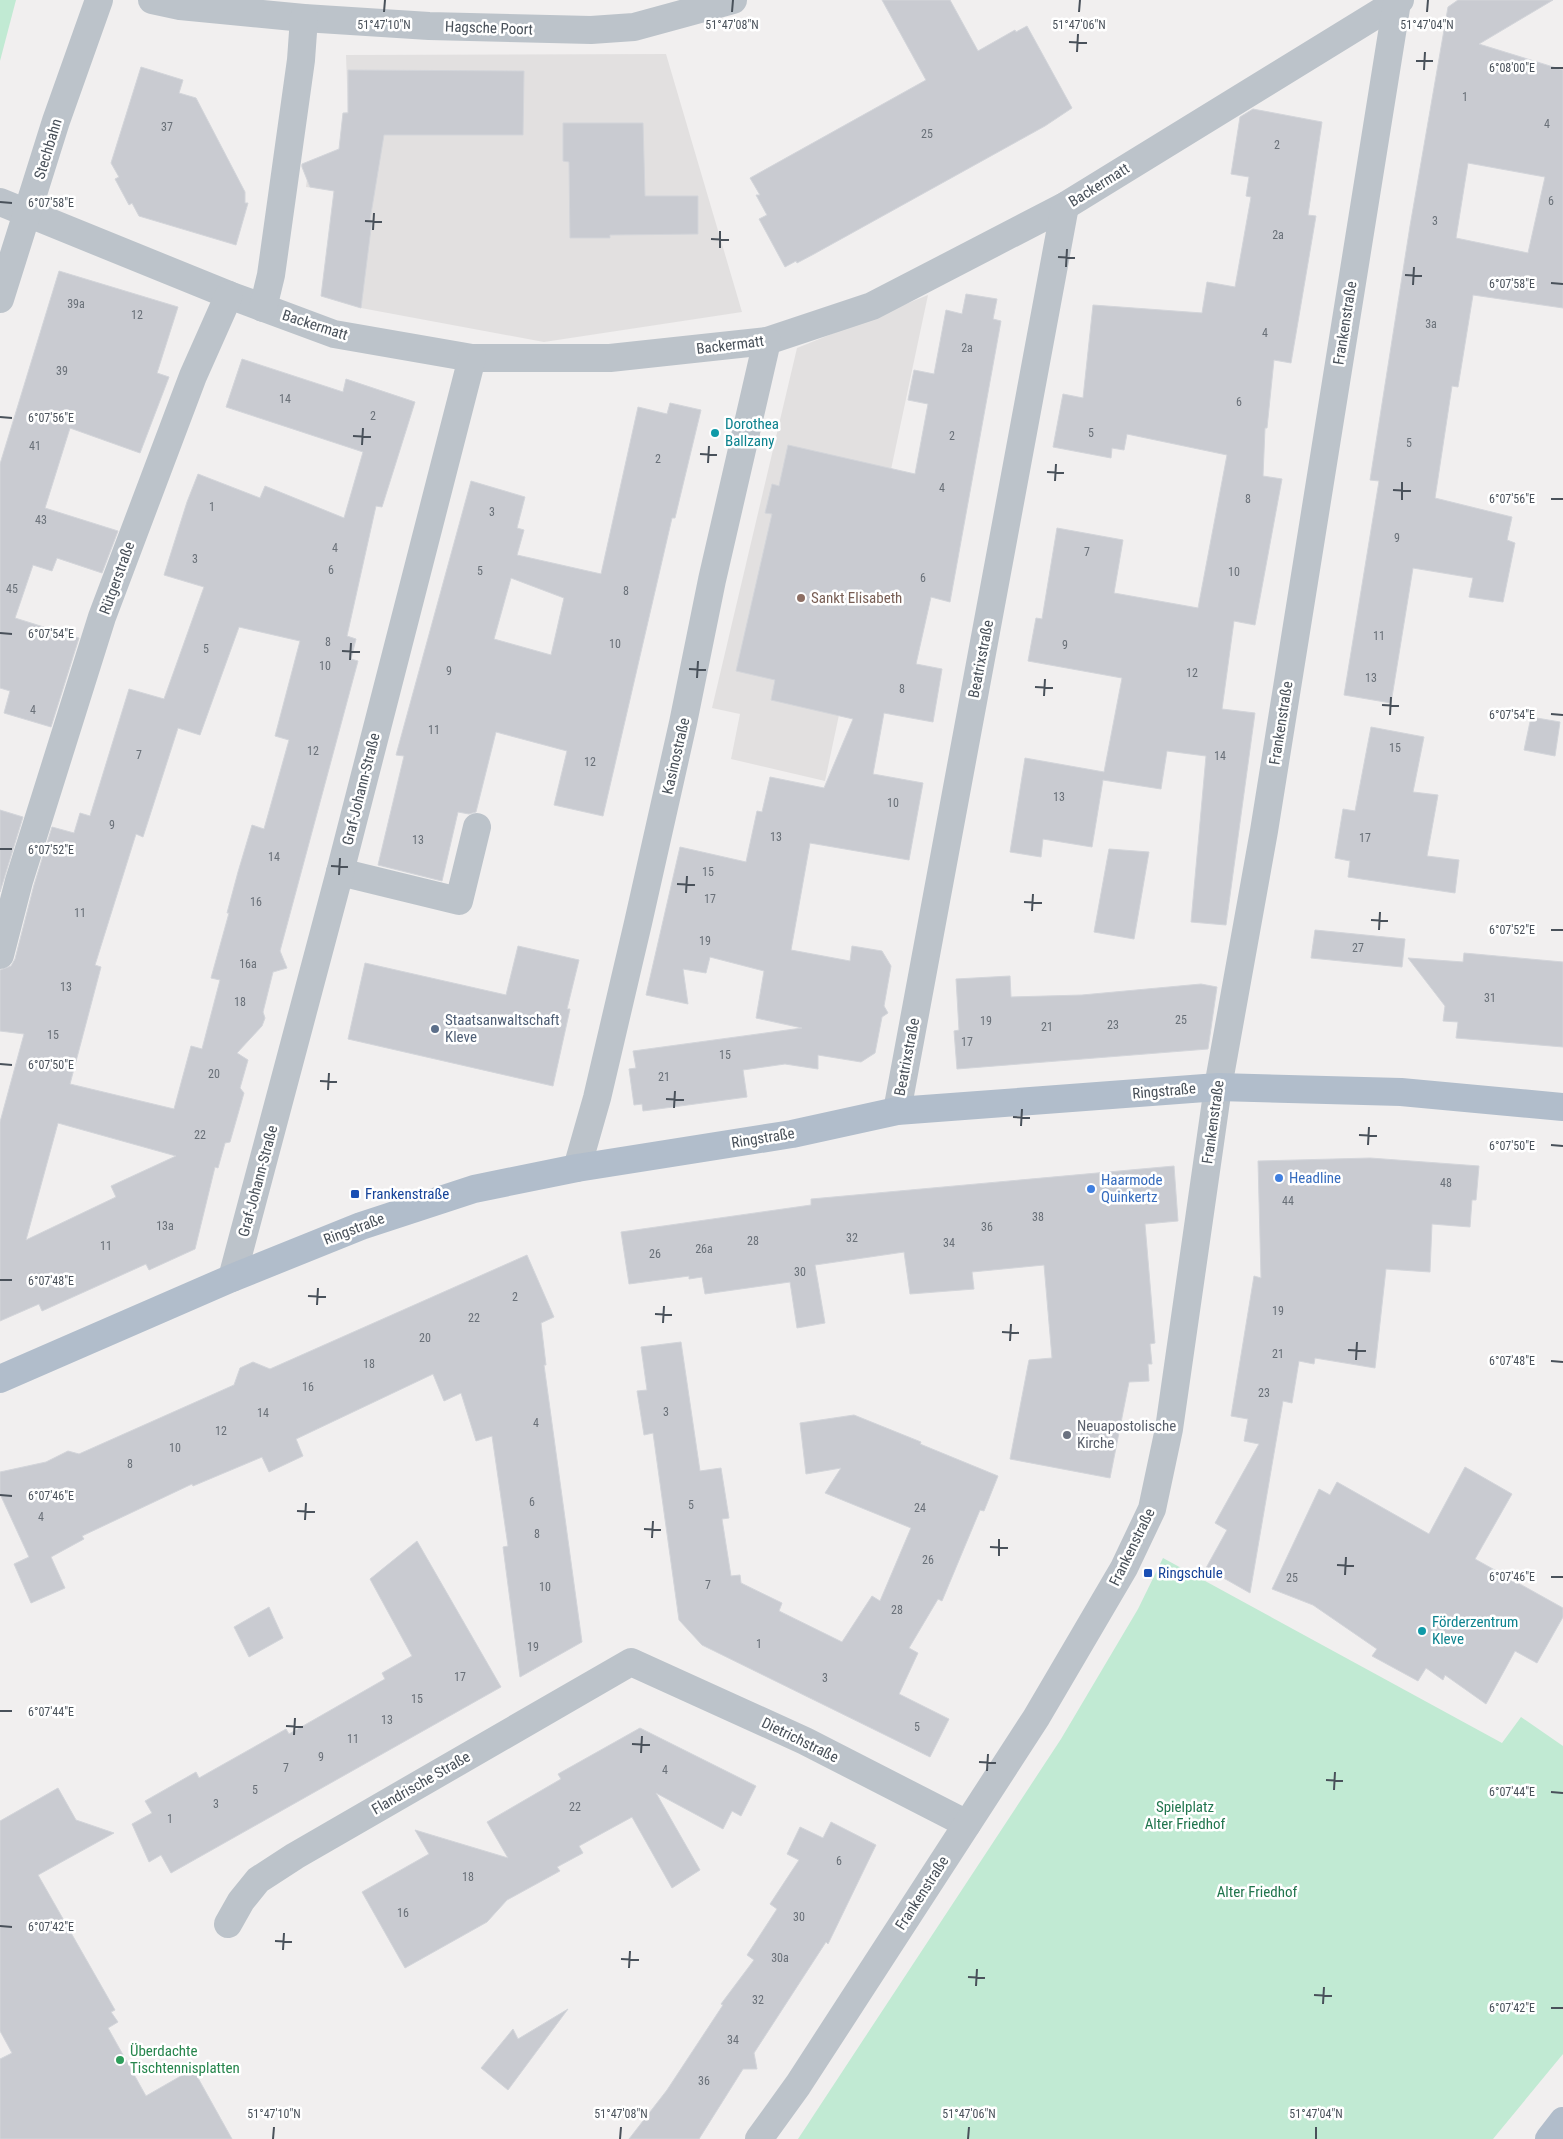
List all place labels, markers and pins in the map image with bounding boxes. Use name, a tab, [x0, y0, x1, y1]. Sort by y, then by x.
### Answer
place label: Dorothea Ballzany	[725, 415, 779, 450]
marker: Dorothea Ballzany	[709, 427, 721, 439]
place label: Sankt Elisabeth	[811, 589, 902, 607]
marker: Sankt Elisabeth	[795, 592, 807, 604]
place label: Staatsanwaltschaft Kleve	[445, 1011, 560, 1046]
marker: Staatsanwaltschaft Kleve	[429, 1023, 441, 1035]
place label: Headline	[1289, 1169, 1341, 1187]
place label: Haarmode Quinkertz	[1101, 1171, 1163, 1206]
marker: Headline	[1273, 1172, 1285, 1184]
marker: Haarmode Quinkertz	[1085, 1183, 1097, 1195]
place label: Frankenstraße	[365, 1185, 449, 1203]
marker: Frankenstraße	[349, 1188, 361, 1200]
place label: Neuapostolische Kirche	[1077, 1417, 1176, 1452]
marker: Neuapostolische Kirche	[1061, 1429, 1073, 1441]
place label: Ringschule	[1158, 1564, 1223, 1582]
marker: Ringschule	[1142, 1567, 1154, 1579]
place label: Förderzentrum Kleve	[1432, 1613, 1518, 1648]
marker: Förderzentrum Kleve	[1416, 1625, 1428, 1637]
place label: Überdachte Tischtennisplatten	[130, 2042, 240, 2077]
marker: Überdachte Tischtennisplatten	[114, 2054, 126, 2066]

